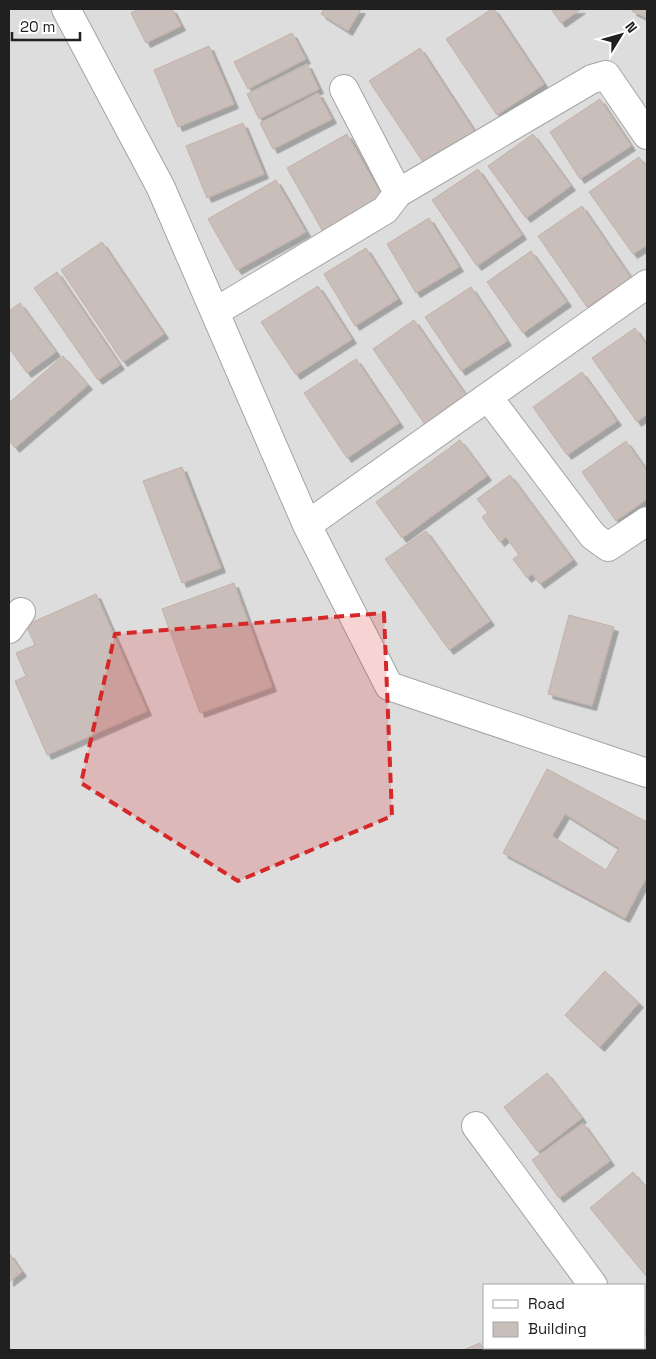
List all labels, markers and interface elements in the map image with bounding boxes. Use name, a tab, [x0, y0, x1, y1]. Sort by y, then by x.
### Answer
scale bar	[12, 10, 80, 42]
north arrow	[596, 10, 646, 60]
text: 20 m	[20, 17, 55, 36]
text: N	[621, 18, 641, 36]
legend	[483, 1284, 646, 1349]
text: Road	[528, 1294, 565, 1313]
text: Building	[528, 1319, 587, 1338]

